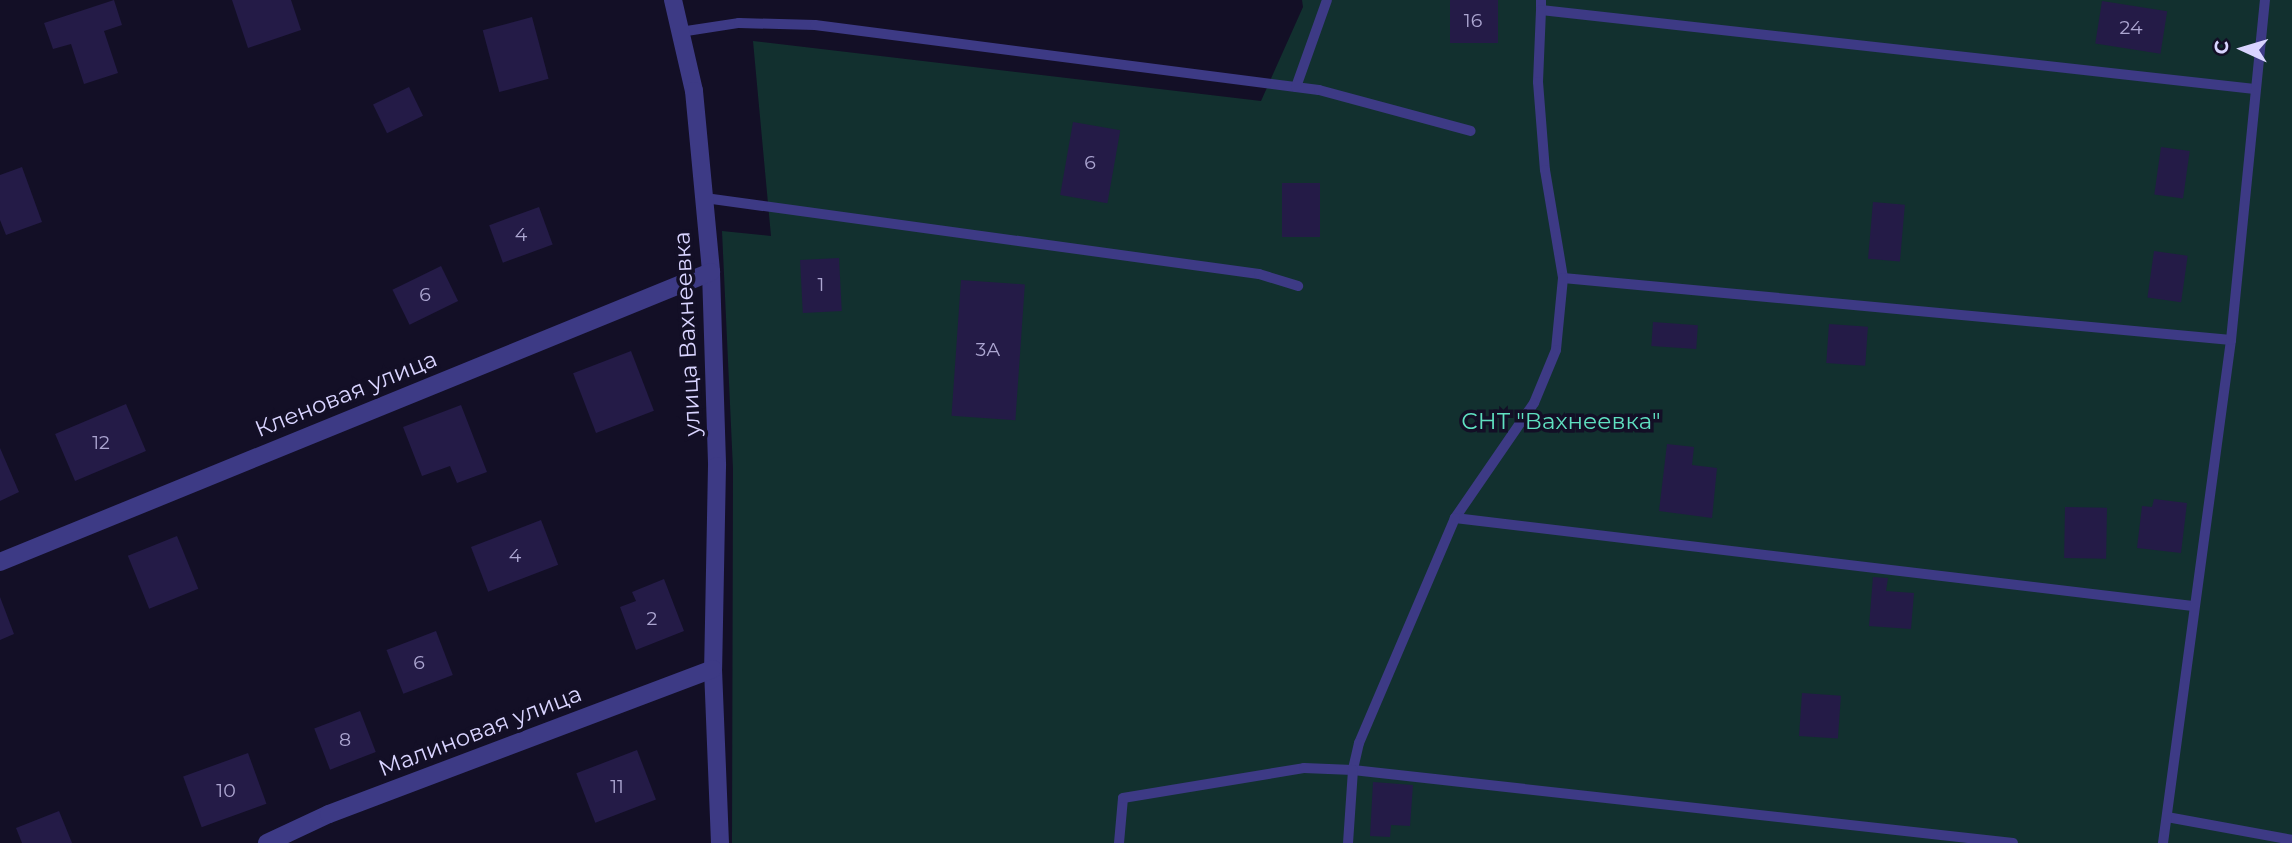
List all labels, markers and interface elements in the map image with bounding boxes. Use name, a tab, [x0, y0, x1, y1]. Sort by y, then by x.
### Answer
house number: 16	[1464, 10, 1482, 32]
north arrow	[2208, 14, 2278, 84]
house number: 24	[2120, 17, 2142, 39]
text: С	[2210, 40, 2234, 55]
house number: 6	[1084, 152, 1096, 174]
house number: 4	[515, 224, 527, 246]
street label: улица Вахнеевка	[668, 231, 706, 437]
house number: 1	[818, 274, 824, 296]
house number: 6	[419, 284, 431, 306]
house number: 3А	[976, 339, 1000, 361]
street label: Кленовая улица	[251, 345, 441, 443]
park label: СНТ "Вахнеевка"	[1461, 407, 1661, 435]
house number: 12	[92, 432, 110, 454]
house number: 4	[509, 545, 521, 567]
house number: 2	[647, 608, 657, 630]
house number: 6	[413, 652, 425, 674]
street label: Малиновая улица	[375, 680, 585, 782]
house number: 8	[339, 729, 351, 751]
house number: 11	[610, 776, 624, 798]
house number: 10	[216, 780, 236, 802]

